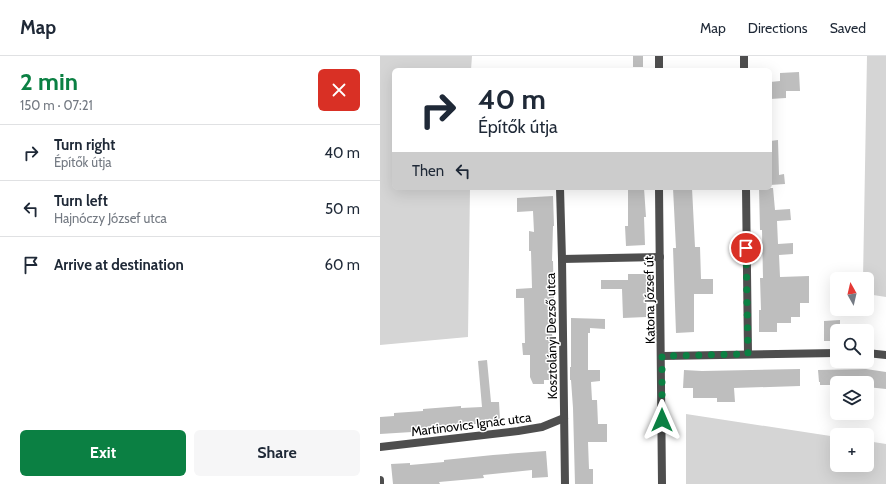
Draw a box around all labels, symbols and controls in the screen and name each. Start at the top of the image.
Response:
text: Map [20,16,56,39]
text: Map [700,19,726,37]
text: Directions [748,19,808,37]
text: Saved [830,19,866,37]
text: 2 min [20,67,78,96]
button: close [318,69,360,111]
text: 40 m [478,82,546,116]
icon: right [412,84,464,136]
text: 150 m · 07:21 [20,97,93,113]
text: Építők útja [478,116,558,138]
text: Turn right [54,136,115,154]
icon: right [20,142,42,164]
text: 40 m [324,144,360,162]
text: Építők útja [54,154,112,170]
icon: left [452,160,474,182]
text: Then [412,162,444,180]
text: Turn left [54,192,108,210]
icon: left [20,198,42,220]
text: 50 m [325,200,360,218]
text: Hajnóczy József utca [54,210,167,226]
pin [729,231,763,265]
icon: arrive [735,237,757,259]
icon: arrive [20,254,42,276]
street label: Katona József út [640,255,658,344]
text: Arrive at destination [54,256,184,274]
text: 60 m [324,256,360,274]
street label: Kosztolányi Dezső utca [542,272,560,399]
north arrow [830,272,874,316]
map controls [830,272,874,472]
button: search [830,324,874,368]
button: layers [830,376,874,420]
position arrow [641,399,683,441]
street label: Martinovics Ignác utca [410,409,533,439]
button: + [830,428,874,472]
button: Exit [20,430,186,476]
button: Share [194,430,360,476]

